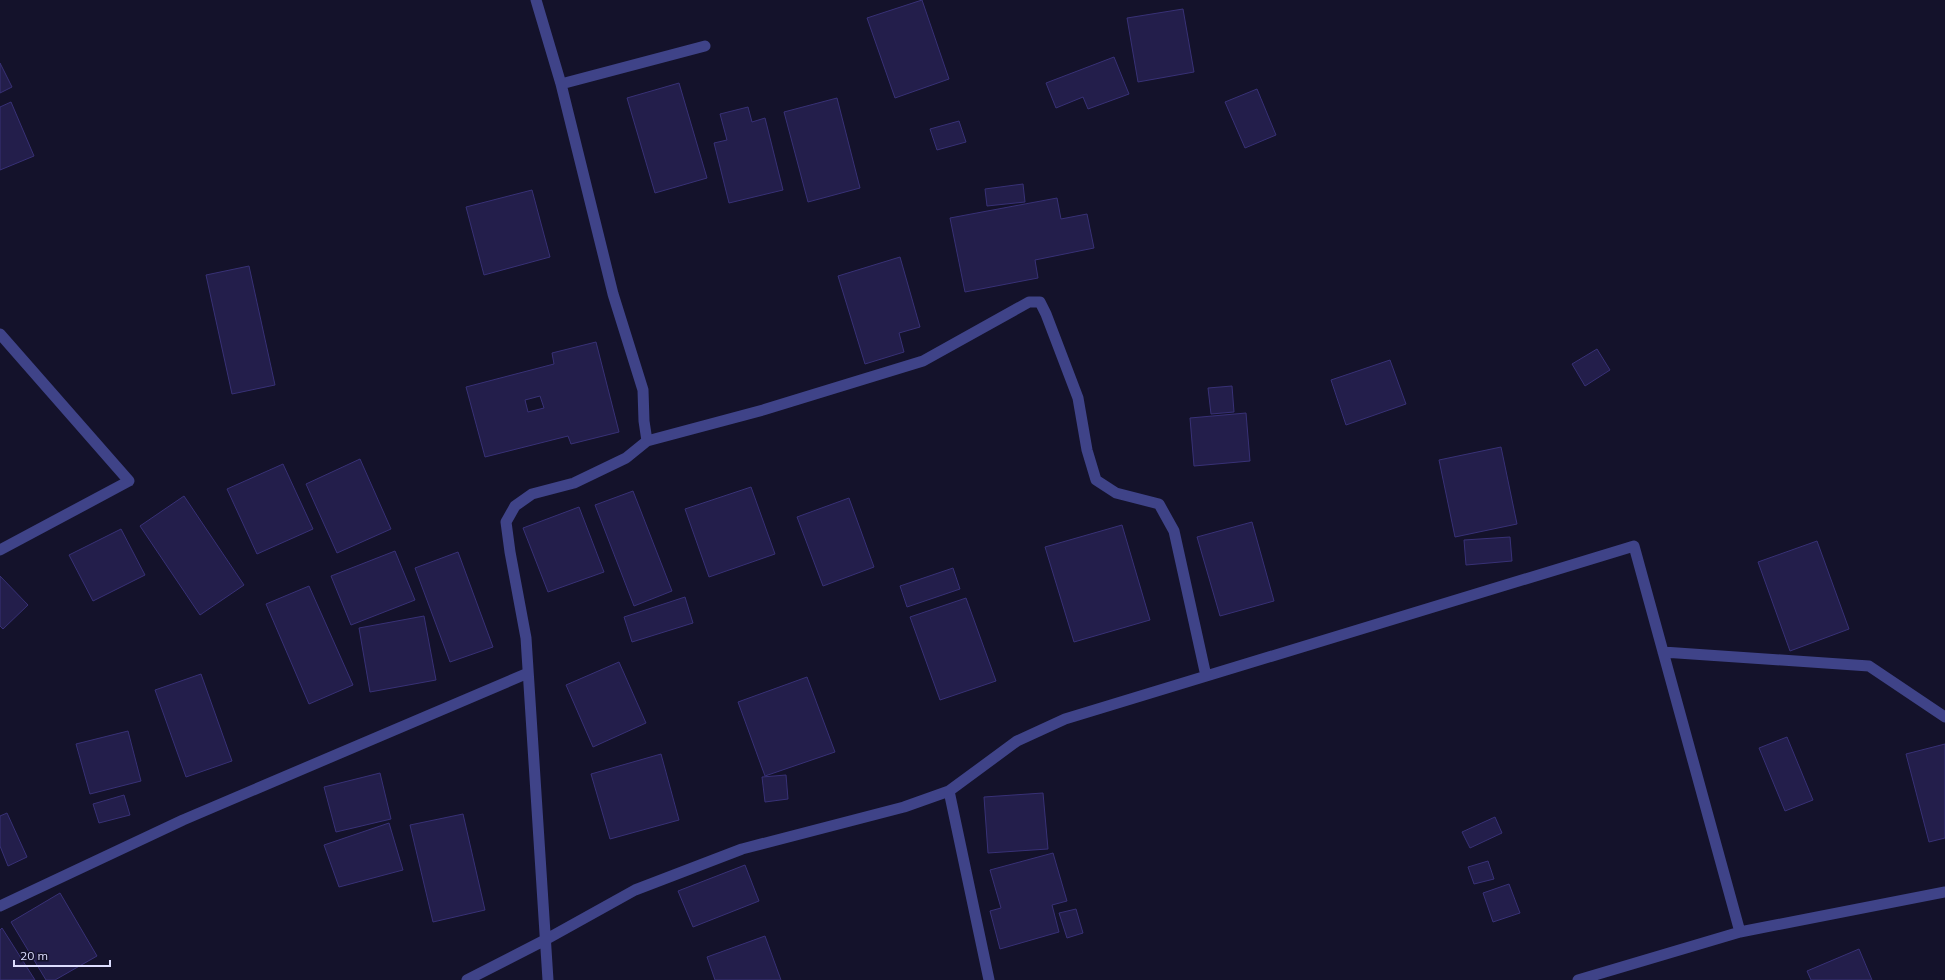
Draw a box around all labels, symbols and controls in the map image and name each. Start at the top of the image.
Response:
scale bar [14,942,110,968]
text: 20 m [20,948,48,963]

